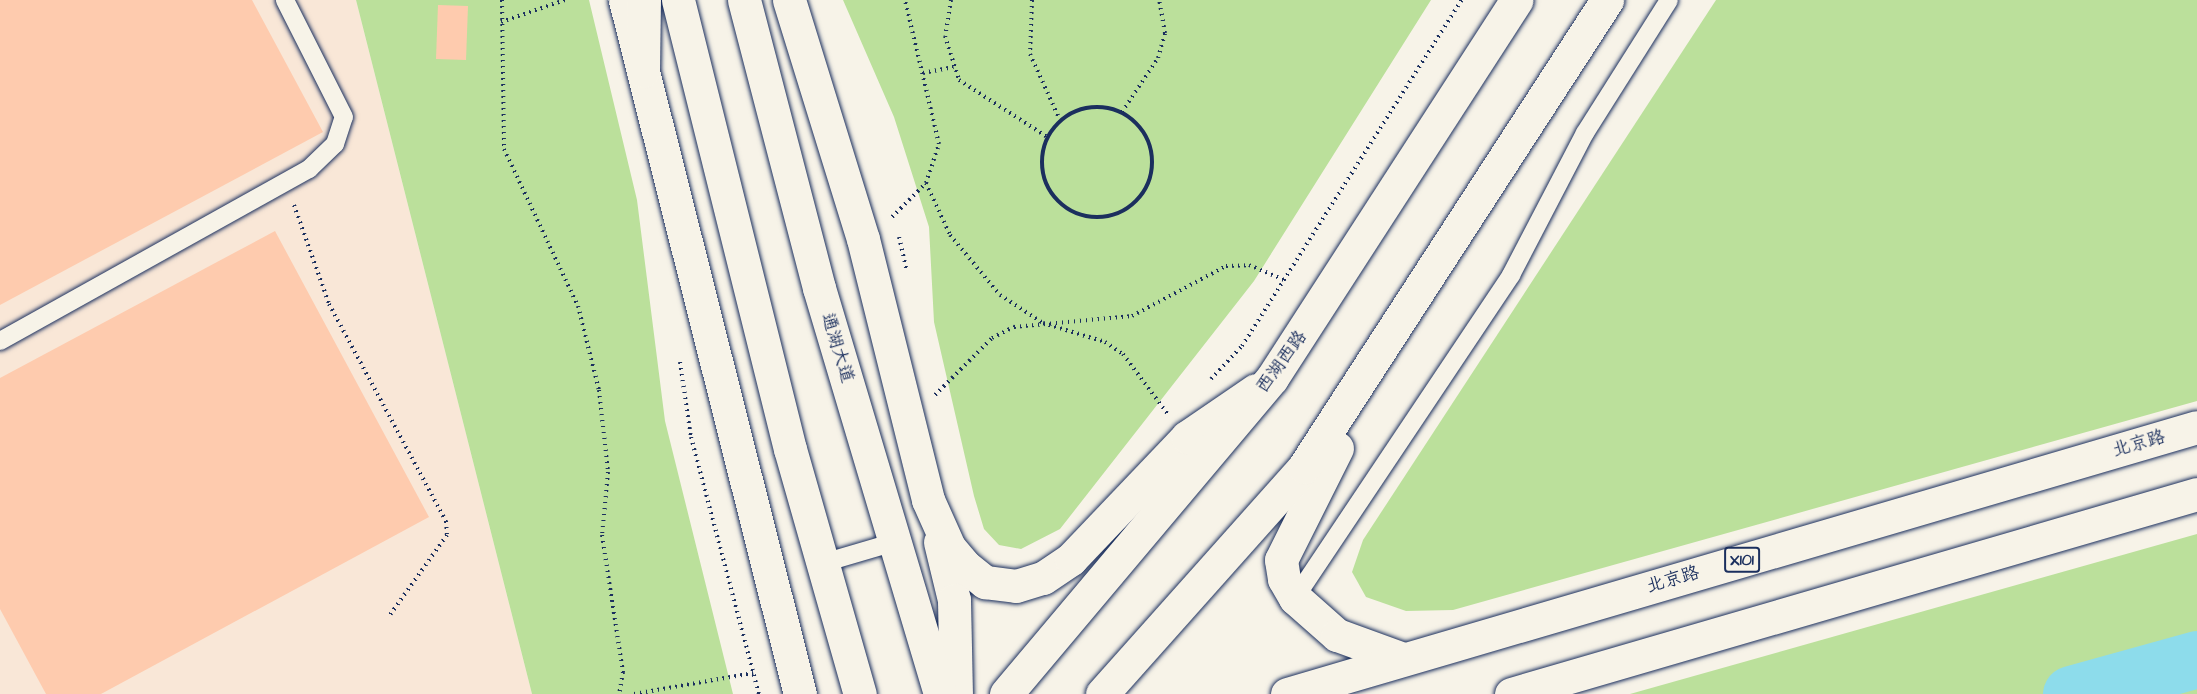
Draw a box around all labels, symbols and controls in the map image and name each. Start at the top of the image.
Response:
street label: 通湖大道 [816,310,858,386]
street label: 西湖西路 [1252,327,1312,397]
street label: 北京路 [2110,426,2168,462]
road number: X101 [1724,547,1760,573]
street label: 北京路 [1644,562,1702,598]

